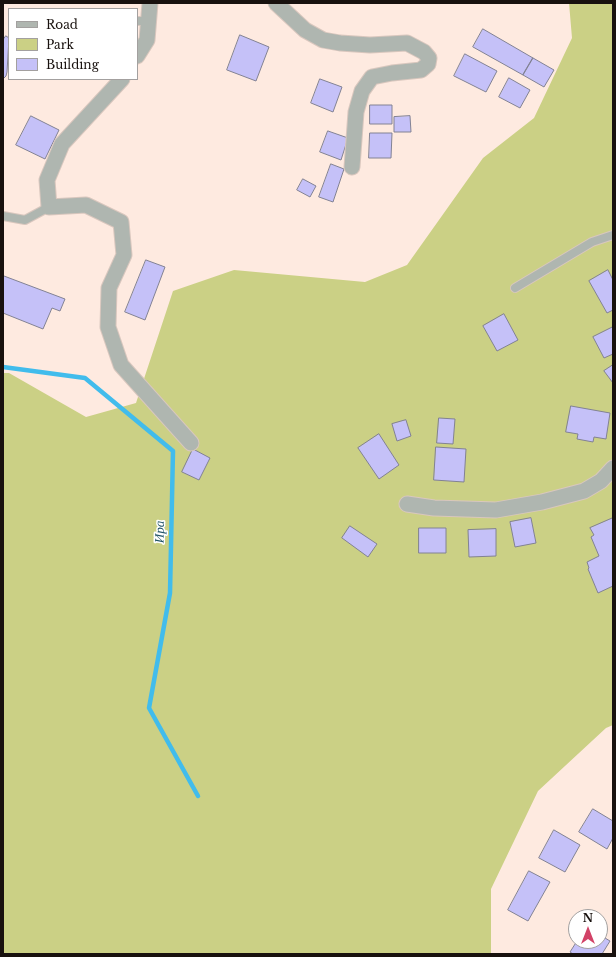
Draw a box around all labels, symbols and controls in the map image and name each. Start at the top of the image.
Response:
legend [8,8,138,80]
text: Road [46,17,78,32]
text: Park [46,37,74,52]
text: Building [46,57,99,72]
water label: Ира [152,521,168,543]
north arrow [568,909,608,949]
text: N [583,911,593,925]

